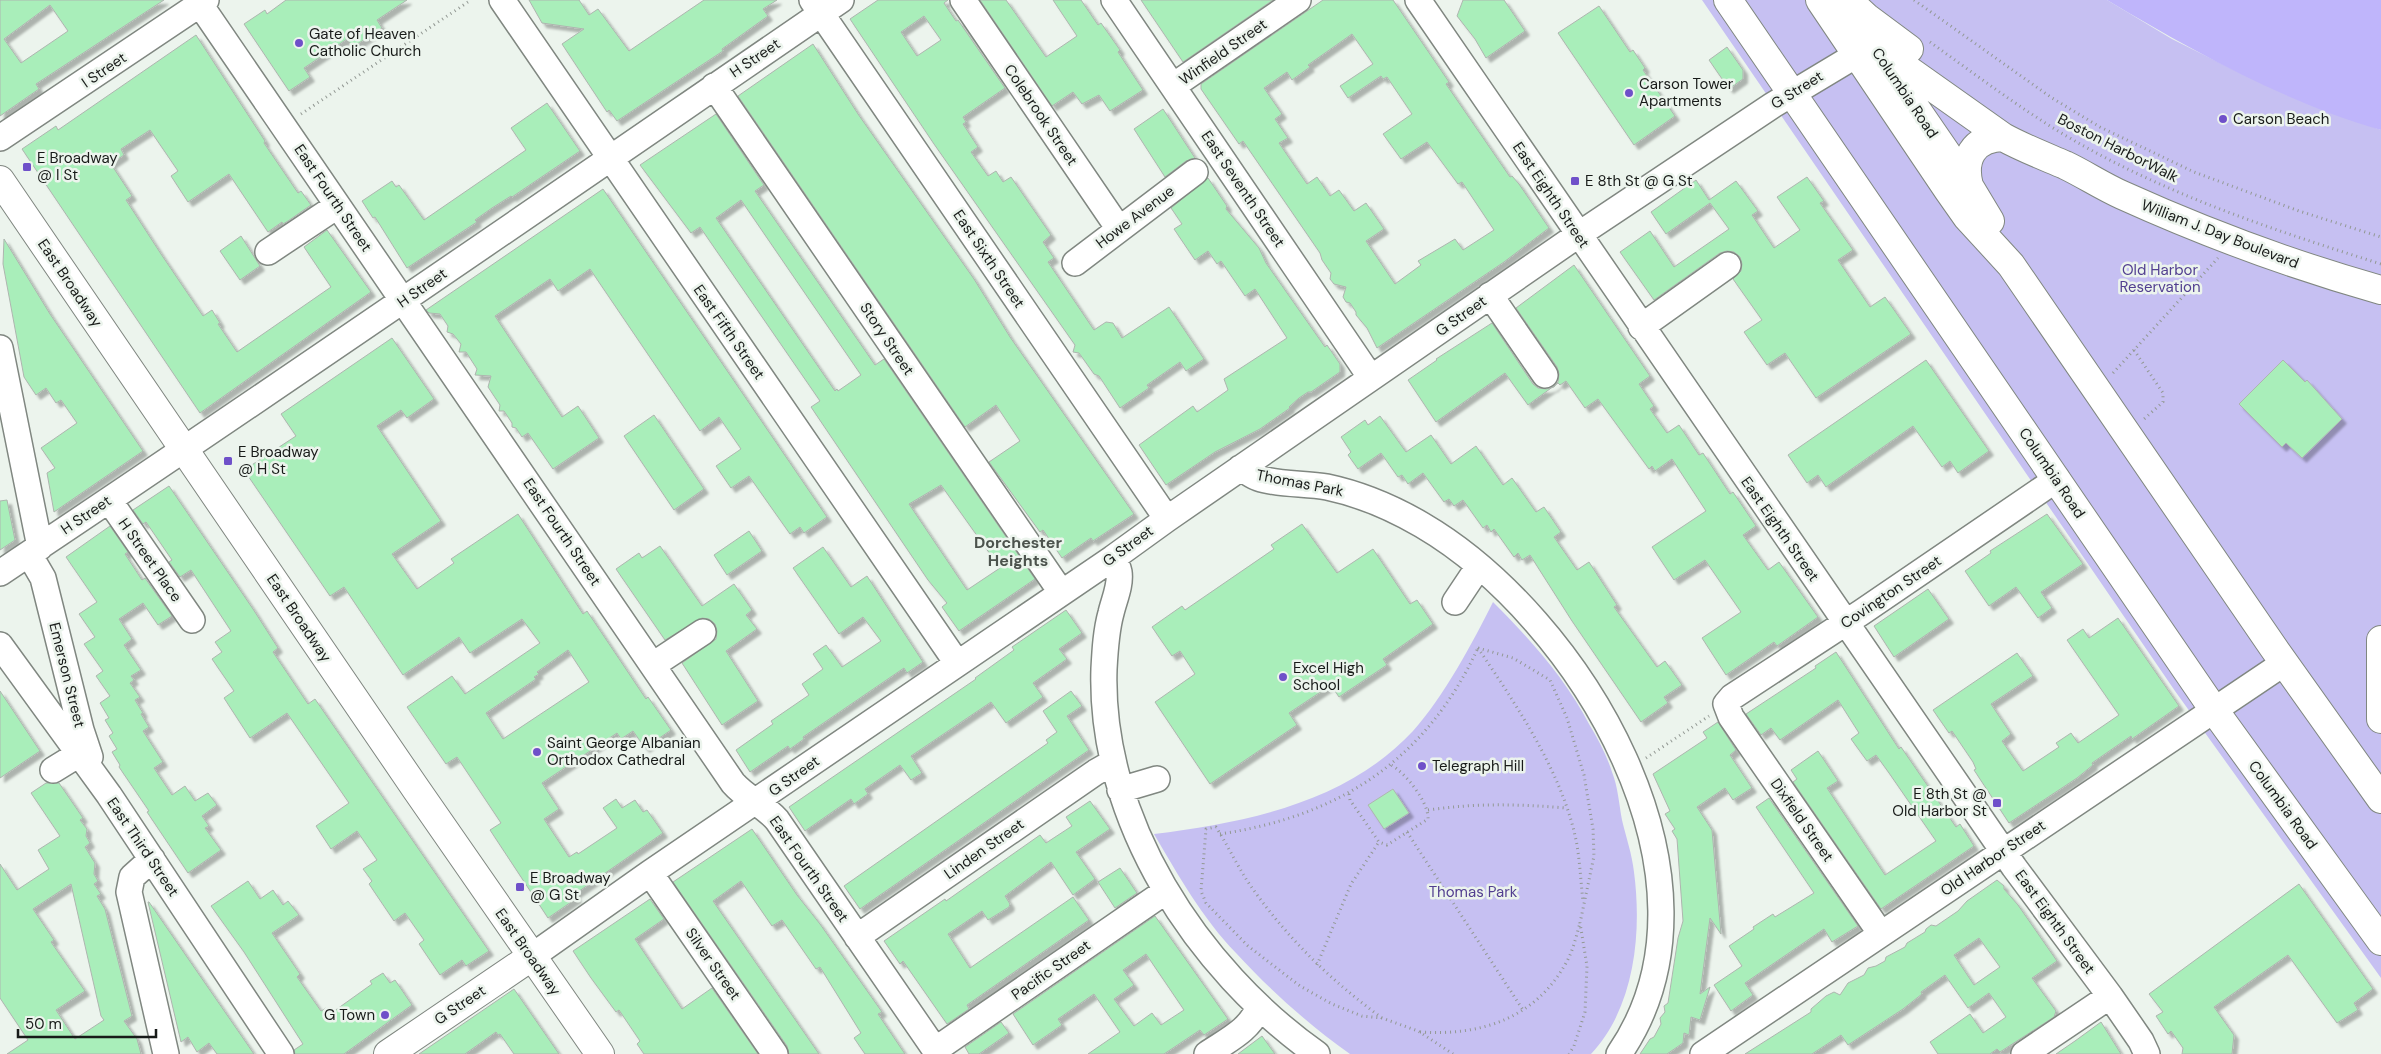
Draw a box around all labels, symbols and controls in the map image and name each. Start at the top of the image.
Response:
street label: Winfield Street [1175,14,1271,90]
place label: Gate of Heaven Catholic Church [309,24,421,61]
street label: H Street [726,34,784,82]
marker: Gate of Heaven Catholic Church [293,37,305,49]
street label: Columbia Road [1867,44,1943,142]
street label: I Street [78,48,130,92]
street label: Colebrook Street [1000,60,1082,170]
street label: G Street [1767,66,1827,114]
place label: Carson Tower Apartments [1639,74,1734,111]
marker: Carson Tower Apartments [1623,87,1635,99]
street label: Boston HarborWalk [2054,109,2182,187]
place label: Carson Beach [2233,109,2329,129]
marker: Carson Beach [2217,113,2229,125]
street label: East Seventh Street [1197,127,1289,251]
street label: East Eighth Street [1508,138,1594,252]
street label: East Fourth Street [290,140,376,256]
place label: E Broadway @ I St [37,148,118,185]
marker: E Broadway @ I St [21,161,33,173]
place label: E 8th St @ G St [1585,171,1693,191]
marker: E 8th St @ G St [1569,175,1581,187]
street label: Howe Avenue [1092,181,1178,253]
street label: William J. Day Boulevard [2138,195,2302,273]
street label: East Sixth Street [949,206,1029,312]
street label: East Broadway [33,235,107,331]
park label: Old Harbor Reservation [2119,260,2201,297]
street label: H Street [393,263,451,312]
street label: East Fifth Street [689,281,769,383]
street label: G Street [1432,291,1491,341]
street label: Story Street [855,299,919,379]
street label: Columbia Road [2014,424,2090,522]
place label: E Broadway @ H St [238,442,319,479]
marker: E Broadway @ H St [222,455,234,467]
street label: Thomas Park [1255,465,1346,501]
street label: East Eighth Street [1736,473,1824,586]
street label: East Fourth Street [519,474,605,590]
street label: H Street [57,491,115,539]
street label: H Street Place [114,514,186,606]
street label: G Street [1099,521,1157,571]
district label: Dorchester Heights [974,532,1062,571]
street label: Covington Street [1837,551,1945,633]
street label: East Broadway [262,570,336,666]
street label: Emerson Street [44,620,90,730]
place label: Excel High School [1293,658,1364,695]
marker: Excel High School [1277,671,1289,683]
place label: Saint George Albanian Orthodox Cathedral [547,733,701,770]
marker: Saint George Albanian Orthodox Cathedral [531,746,543,758]
street label: G Street [765,751,824,801]
place label: Telegraph Hill [1432,756,1524,776]
street label: Columbia Road [2244,757,2322,853]
marker: Telegraph Hill [1416,760,1428,772]
street label: Dixfield Street [1766,774,1838,866]
place label: E 8th St @ Old Harbor St [1892,784,1987,821]
street label: East Third Street [102,794,184,901]
marker: E 8th St @ Old Harbor St [1991,797,2003,809]
street label: East Fourth Street [765,812,853,926]
street label: Linden Street [940,814,1028,884]
street label: Old Harbor Street [1937,815,2050,901]
street label: East Eighth Street [2011,866,2100,978]
place label: E Broadway @ G St [530,868,611,905]
marker: E Broadway @ G St [514,881,526,893]
park label: Thomas Park [1429,882,1518,902]
street label: East Broadway [491,905,566,1000]
street label: Silver Street [681,924,745,1004]
street label: Pacific Street [1007,935,1095,1005]
street label: G Street [430,980,490,1029]
place label: G Town [324,1005,375,1025]
scale bar [18,1006,155,1038]
marker: G Town [379,1009,391,1021]
text: 50 m [25,1014,62,1034]

